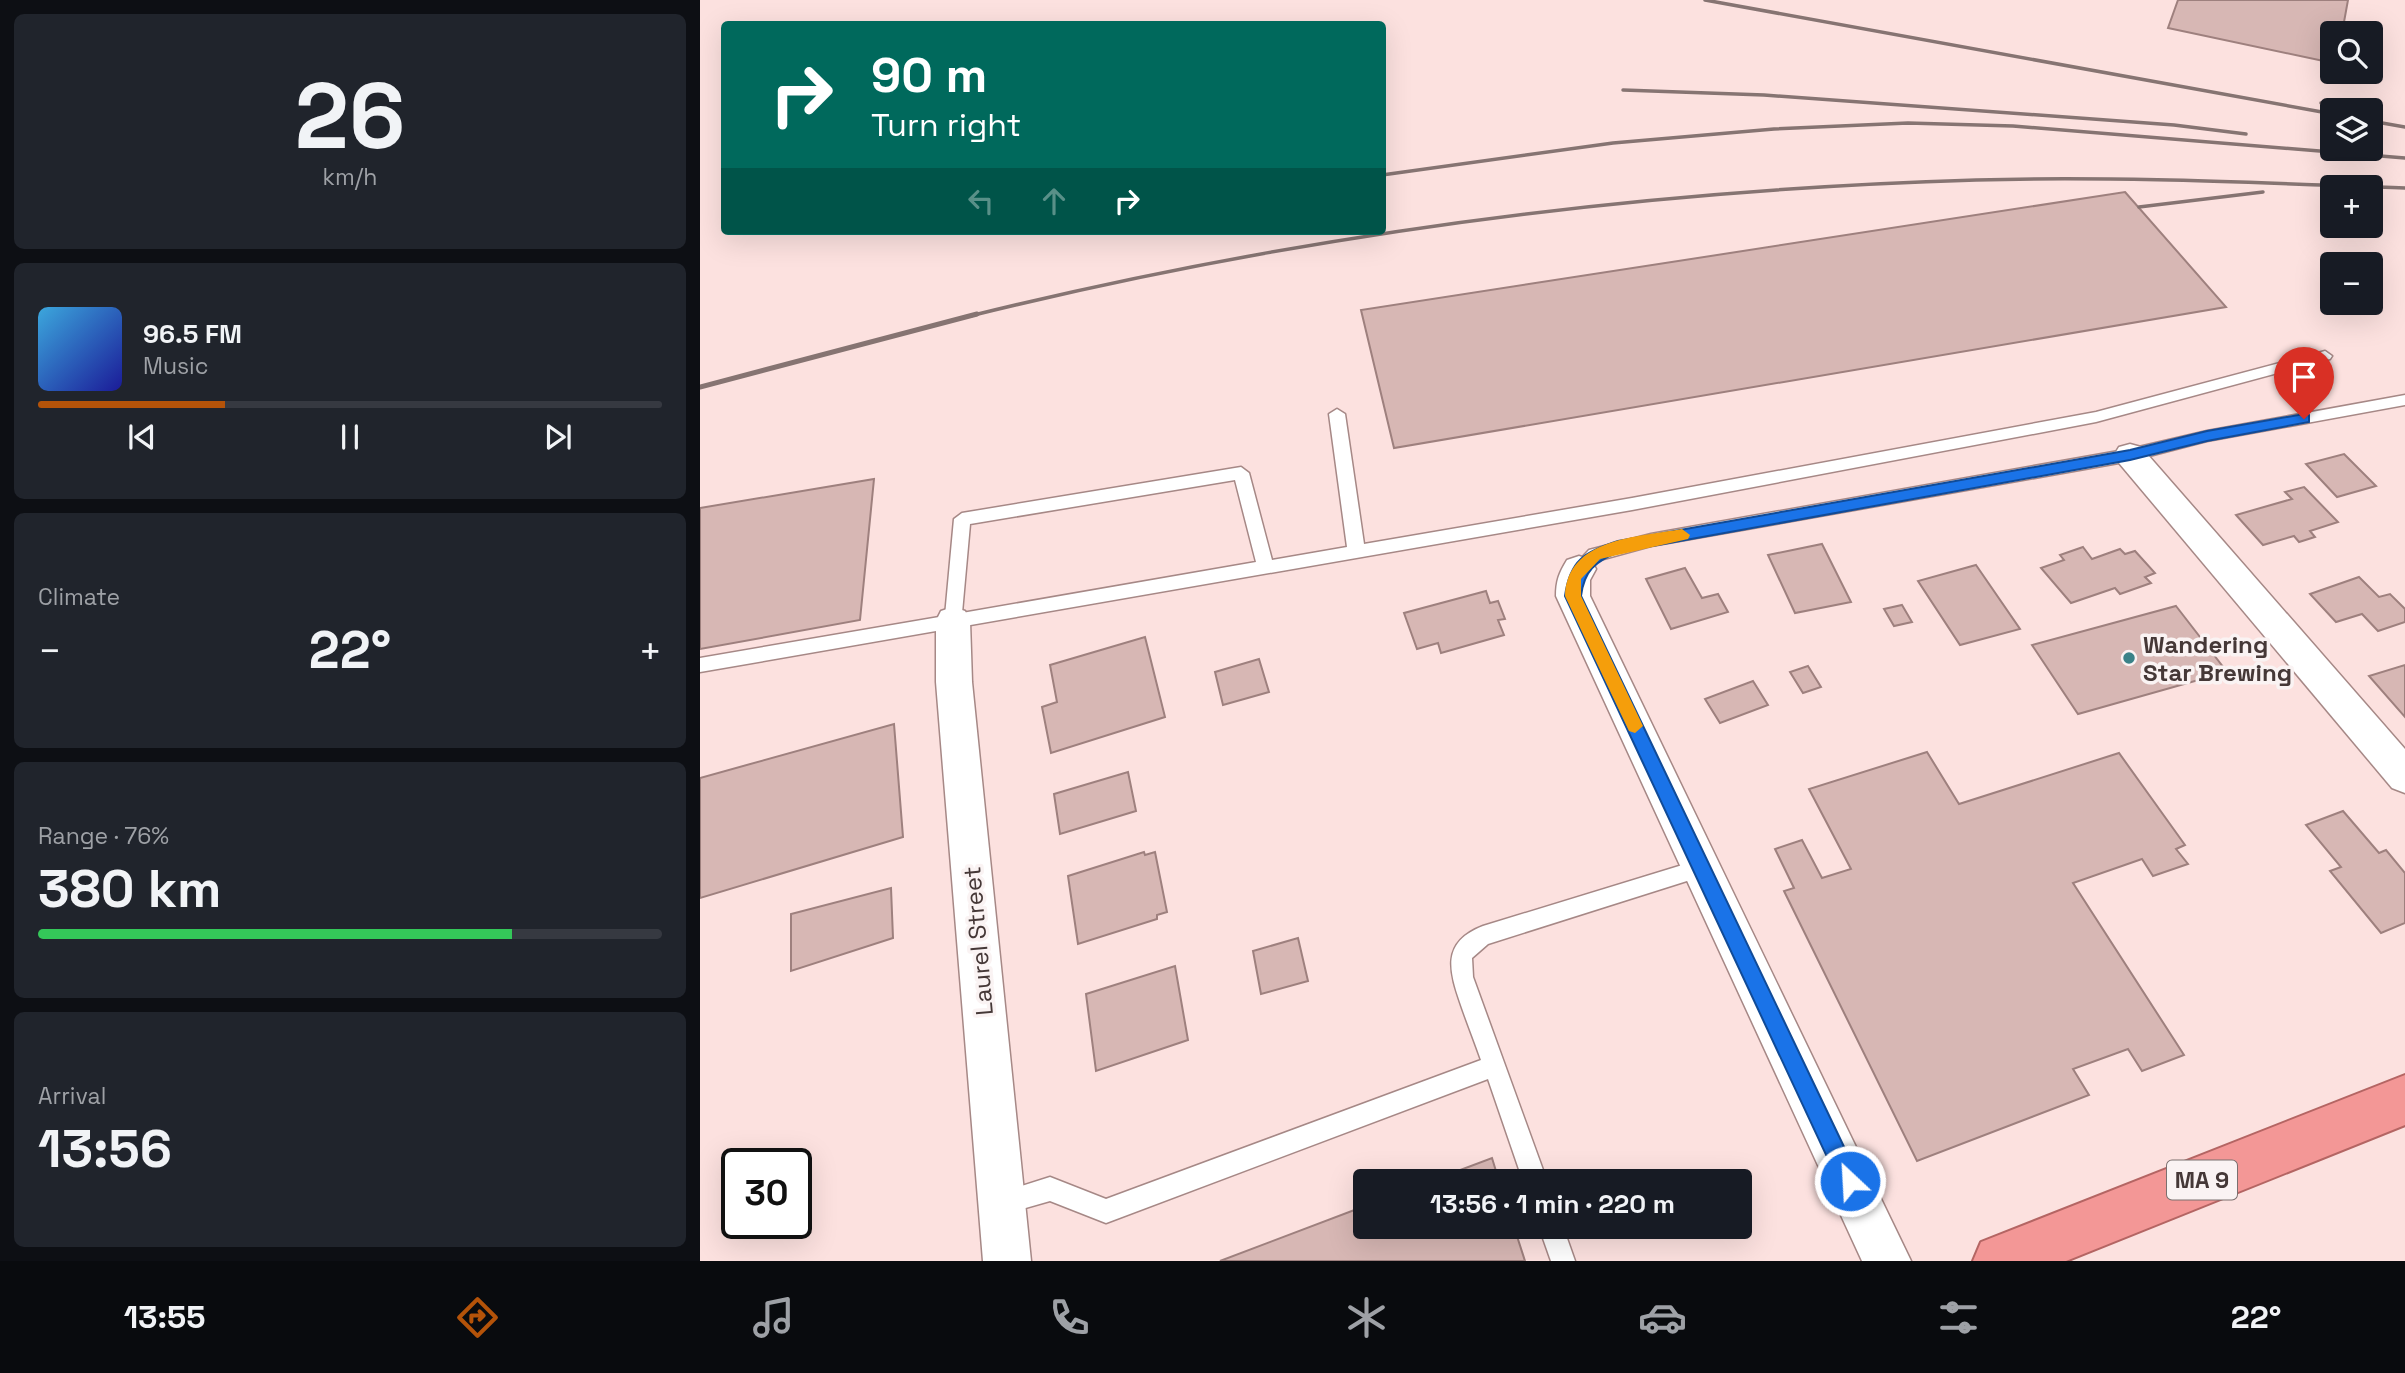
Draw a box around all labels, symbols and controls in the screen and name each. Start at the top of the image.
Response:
map controls [2320,21,2383,315]
button: search [2320,21,2383,84]
text: 90 m [871,44,987,106]
icon: right [756,49,847,140]
text: 26 [295,58,405,175]
button: layers [2320,98,2383,161]
text: Turn right [871,105,1021,145]
text: km/h [323,162,377,192]
button: + [2320,175,2383,238]
icon: left [962,182,1000,220]
icon: ahead [1035,182,1073,220]
icon: right [1108,182,1146,220]
button: − [2320,252,2383,315]
text: 96.5 FM [143,317,242,351]
pin [2274,347,2334,419]
text: Music [143,351,208,381]
icon: arrive [2285,358,2323,396]
icon: previous [123,418,161,456]
icon: pause [331,418,369,456]
icon: next [539,418,577,456]
text: Climate [38,582,120,612]
text: 22° [309,617,391,683]
text: − [38,627,62,675]
text: + [638,627,662,675]
place label: Wandering Star Brewing [2143,629,2292,688]
marker: Wandering Star Brewing [2121,650,2137,666]
text: Range · 76% [38,821,169,851]
text: 380 km [38,856,221,922]
street label: Laurel Street [956,865,1000,1017]
text: Arrival [38,1081,106,1111]
text: 13:56 [38,1116,172,1182]
position arrow [1813,1144,1887,1218]
speed limit sign: 30 [721,1148,812,1239]
road number: MA 9 [2167,1161,2237,1200]
text: 13:56 · 1 min · 220 m [1430,1187,1675,1221]
icon: directions [453,1293,502,1342]
icon: music [749,1293,798,1342]
icon: phone [1045,1293,1094,1342]
icon: climate [1342,1293,1391,1342]
icon: car [1638,1293,1687,1342]
icon: filters [1934,1293,1983,1342]
text: 13:55 [124,1297,206,1337]
text: 22° [2231,1297,2281,1337]

